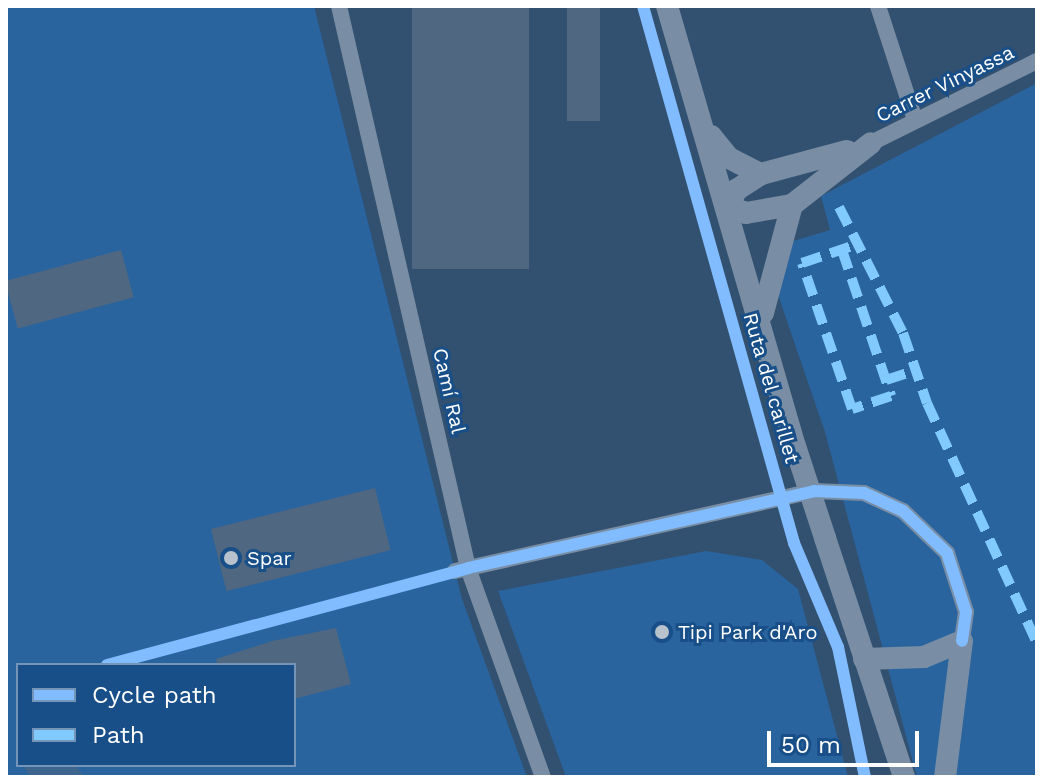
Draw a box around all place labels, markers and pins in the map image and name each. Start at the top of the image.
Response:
place label: Spar [247,546,292,570]
marker: Spar [222,549,240,567]
place label: Tipi Park d'Aro [678,620,818,644]
marker: Tipi Park d'Aro [653,623,671,641]

